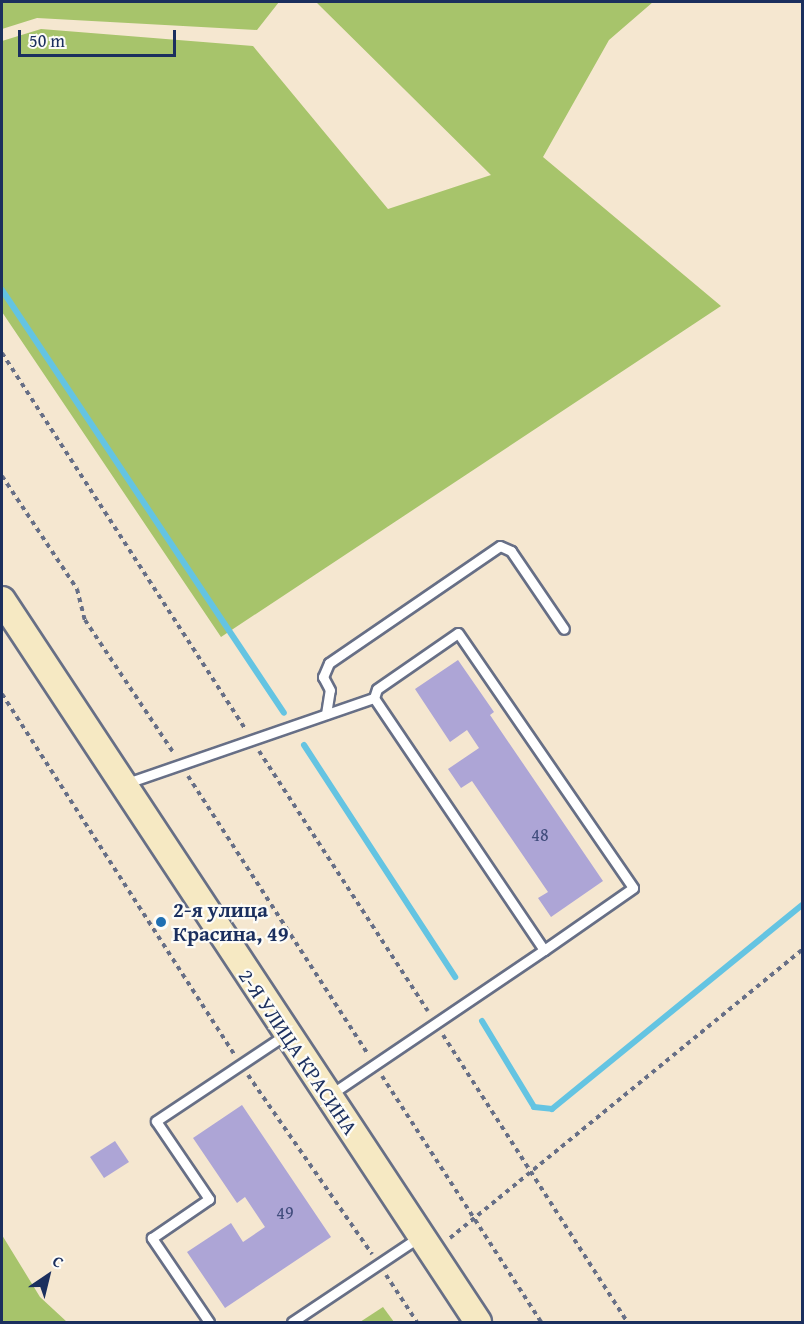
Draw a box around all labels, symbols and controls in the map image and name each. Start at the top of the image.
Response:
scale bar [21,18,178,56]
text: 50 m [29,27,65,54]
house number: 48 [531,824,549,846]
place label: 2-я улица Красина, 49 [173,897,289,947]
marker: 2-я улица Красина, 49 [154,915,168,929]
street label: 2-Я УЛИЦА КРАСИНА [233,964,363,1140]
house number: 49 [276,1202,294,1224]
north arrow [18,1246,78,1306]
text: С [48,1249,69,1274]

